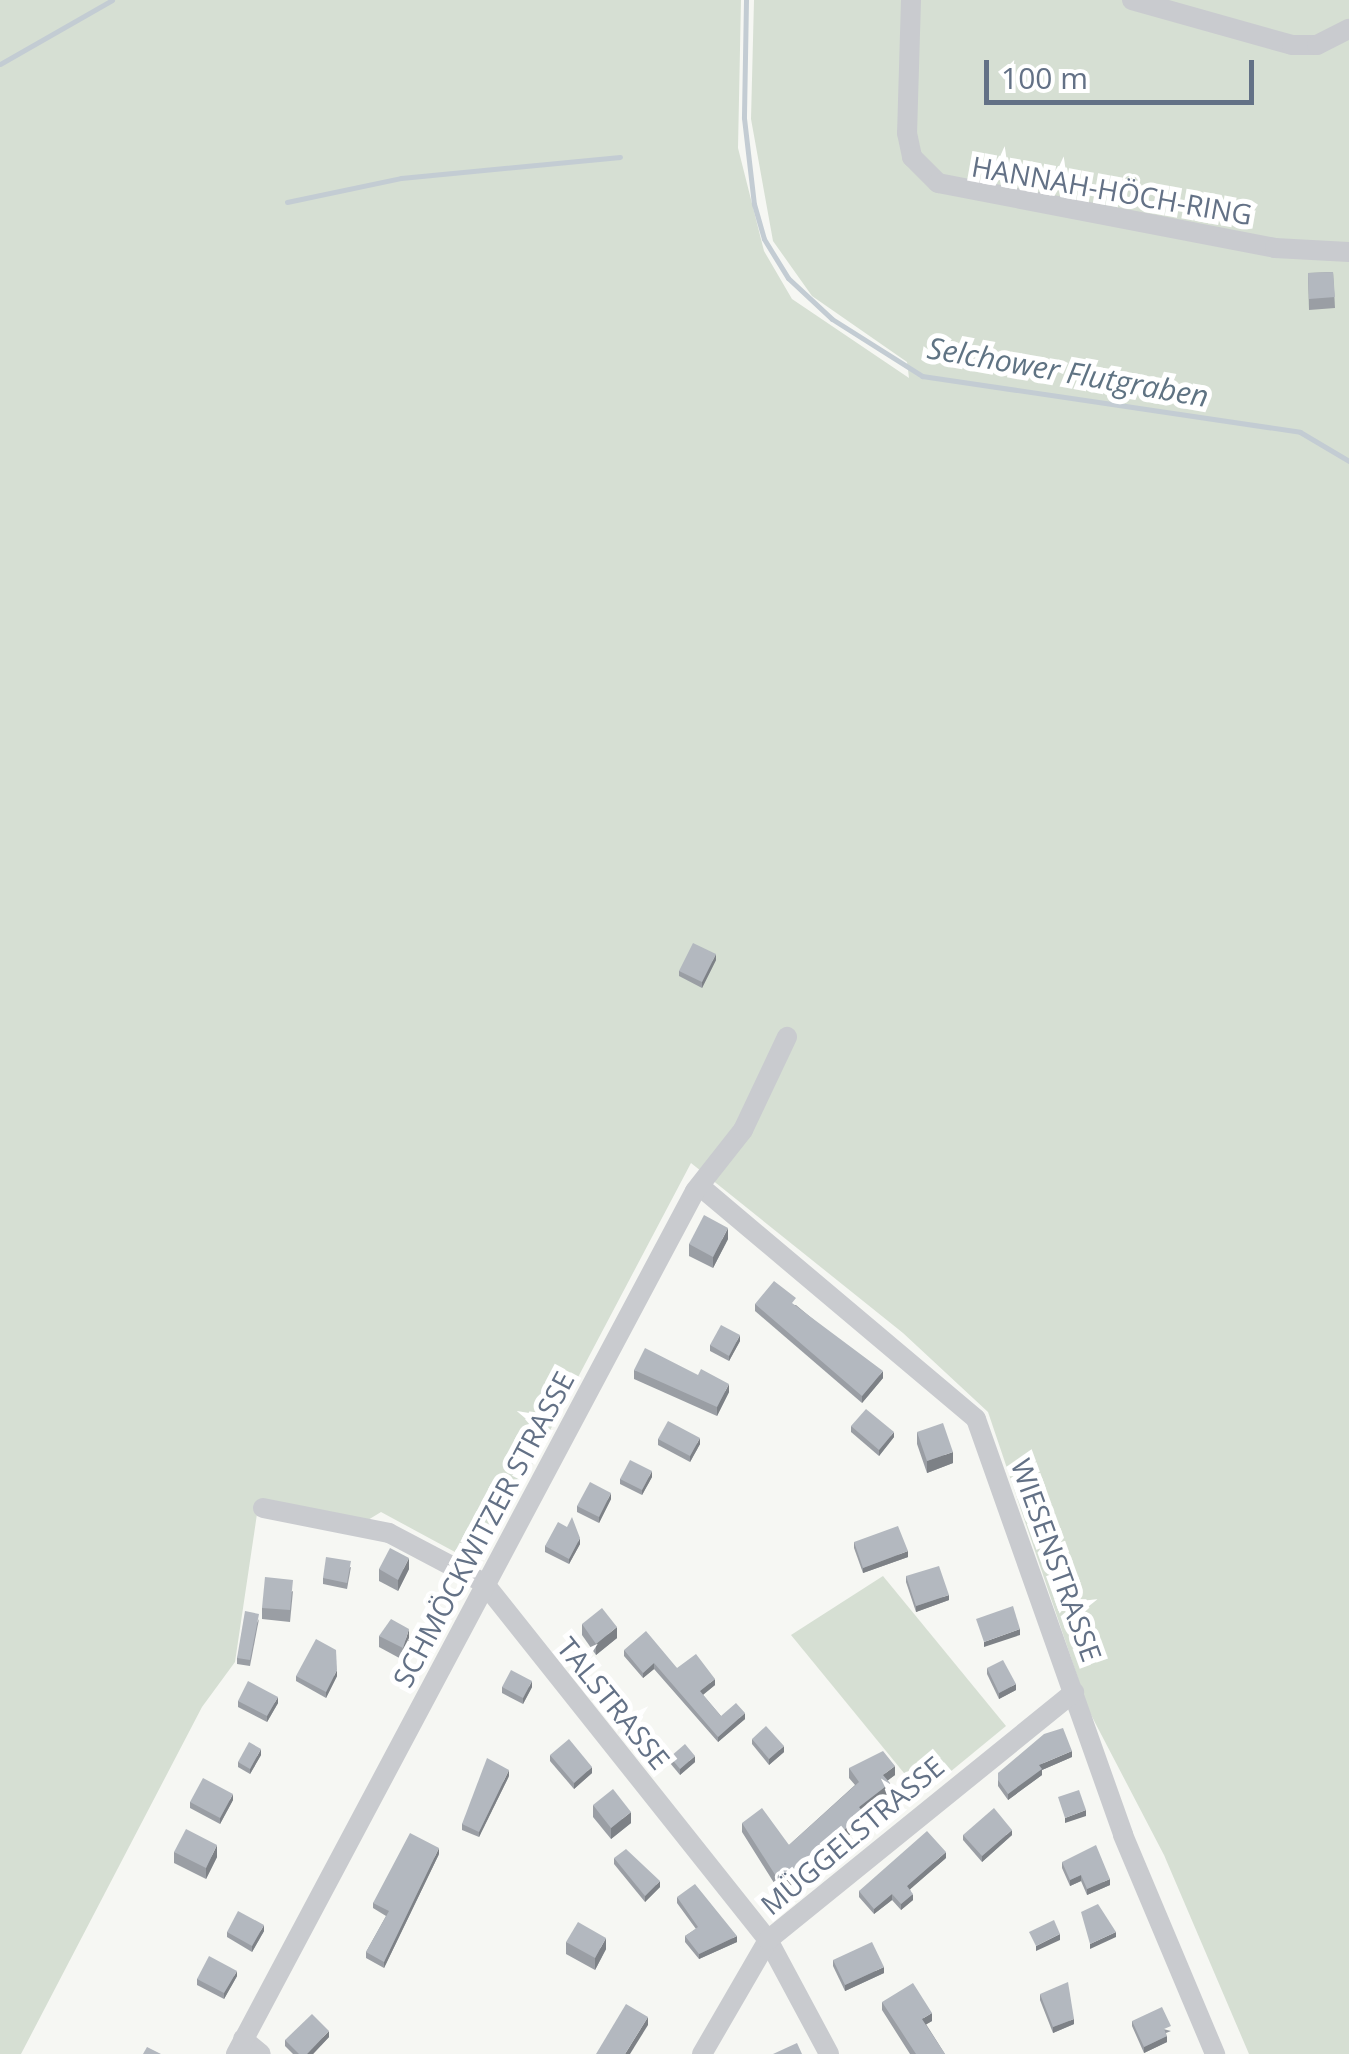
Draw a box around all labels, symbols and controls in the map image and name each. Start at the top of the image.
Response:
scale bar [989,40,1259,102]
text: 100 m [1001,57,1088,98]
street label: HANNAH-HÖCH-RING [969,149,1255,231]
water label: Selchower Flutgraben [925,330,1211,414]
street label: SCHMÖCKWITZER STRASSE [385,1365,581,1693]
street label: WIESENSTRASSE [1005,1454,1109,1666]
street label: TALSTRASSE [551,1630,677,1776]
street label: MÜGGELSTRASSE [754,1749,950,1921]

